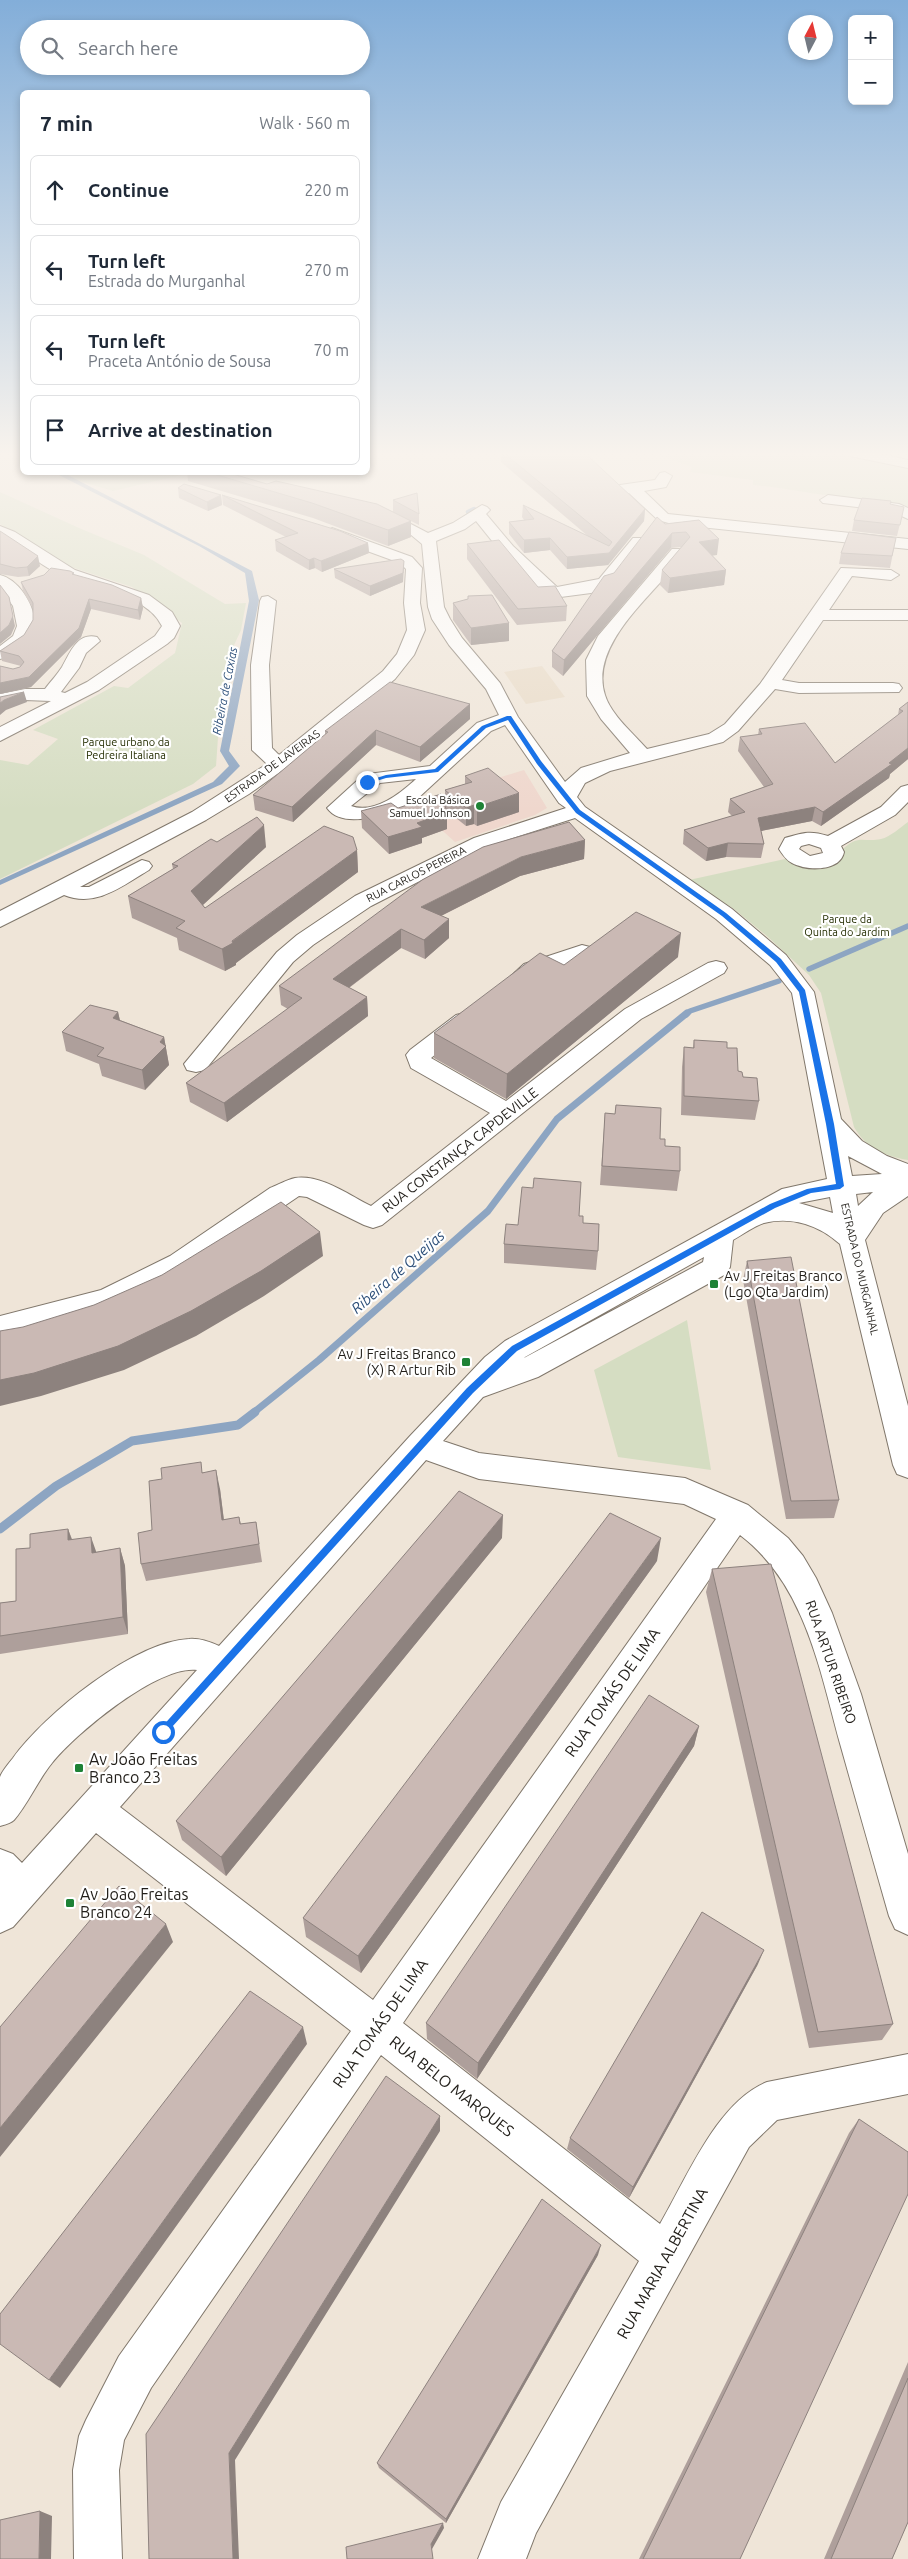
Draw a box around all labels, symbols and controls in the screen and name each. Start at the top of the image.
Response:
north arrow [788,15,833,60]
map controls [848,15,893,105]
button: + [848,15,893,60]
search box [20,20,370,75]
icon: search [38,34,66,62]
text: Search here [78,37,178,59]
button: − [848,60,893,105]
text: 7 min [40,111,93,135]
text: Walk · 560 m [259,114,350,132]
icon: ahead [41,176,69,204]
text: Continue [88,179,169,201]
text: 220 m [304,181,349,199]
text: Turn left [88,250,166,272]
icon: left [41,256,69,284]
text: 270 m [304,261,349,279]
text: Estrada do Murganhal [88,272,245,290]
text: Turn left [88,330,166,352]
icon: left [41,336,69,364]
text: 70 m [313,341,349,359]
text: Praceta António de Sousa [88,352,271,370]
icon: arrive [41,416,69,444]
text: Arrive at destination [88,419,273,441]
water label: Ribeira de Caxias [210,646,239,736]
street label: ESTRADA DE LAVEIRAS [222,727,322,805]
park label: Parque urbano da Pedreira Italiana [82,736,170,761]
route end [356,771,379,794]
place label: Escola Básica Samuel Johnson [389,794,470,819]
marker: Escola Básica Samuel Johnson [474,800,486,812]
street label: RUA CARLOS PEREIRA [364,843,468,904]
park label: Parque da Quinta do Jardim [804,913,890,938]
street label: RUA CONSTANÇA CAPDEVILLE [379,1084,541,1216]
street label: ESTRADA DO MURGANHAL [839,1202,881,1337]
water label: Ribeira de Queijas [348,1226,449,1317]
place label: Av J Freitas Branco (Lgo Qta Jardim) [724,1268,843,1300]
marker: Av J Freitas Branco (Lgo Qta Jardim) [708,1278,720,1290]
place label: Av J Freitas Branco (X) R Artur Rib [337,1346,456,1378]
marker: Av J Freitas Branco (X) R Artur Rib [460,1356,472,1368]
street label: RUA ARTUR RIBEIRO [802,1598,860,1726]
street label: RUA TOMÁS DE LIMA [559,1623,664,1760]
route start [152,1721,175,1744]
place label: Av João Freitas Branco 23 [89,1750,198,1786]
marker: Av João Freitas Branco 23 [73,1762,85,1774]
place label: Av João Freitas Branco 24 [80,1885,189,1921]
marker: Av João Freitas Branco 24 [64,1897,76,1909]
street label: RUA TOMÁS DE LIMA [327,1954,432,2091]
street label: RUA BELO MARQUES [386,2032,518,2140]
street label: RUA MARIA ALBERTINA [613,2184,711,2342]

